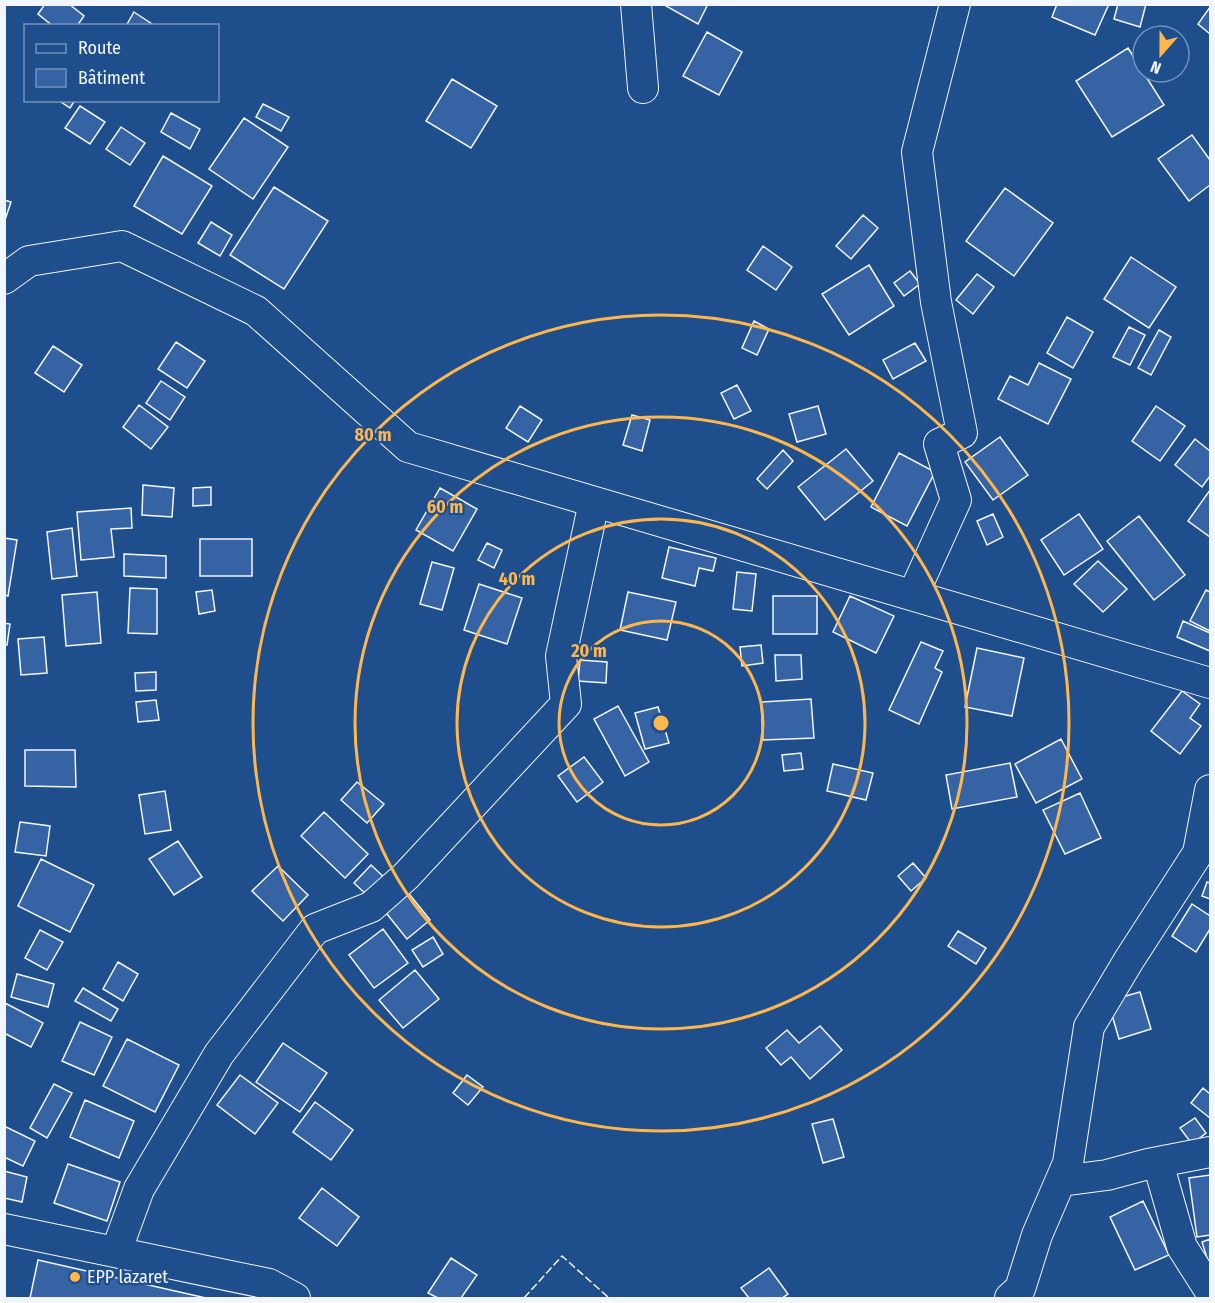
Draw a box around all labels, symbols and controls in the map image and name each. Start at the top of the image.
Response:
legend [24,24,219,102]
north arrow [1131,24,1191,84]
text: Route [78,37,121,59]
text: N [1148,57,1164,78]
text: Bâtiment [78,67,145,89]
text: 80 m [355,424,391,446]
text: 60 m [427,496,463,518]
text: 40 m [499,568,535,590]
text: 20 m [570,640,607,662]
centre of rings [651,713,671,733]
place label: EPP lazaret [87,1266,168,1288]
marker: EPP lazaret [68,1270,82,1284]

